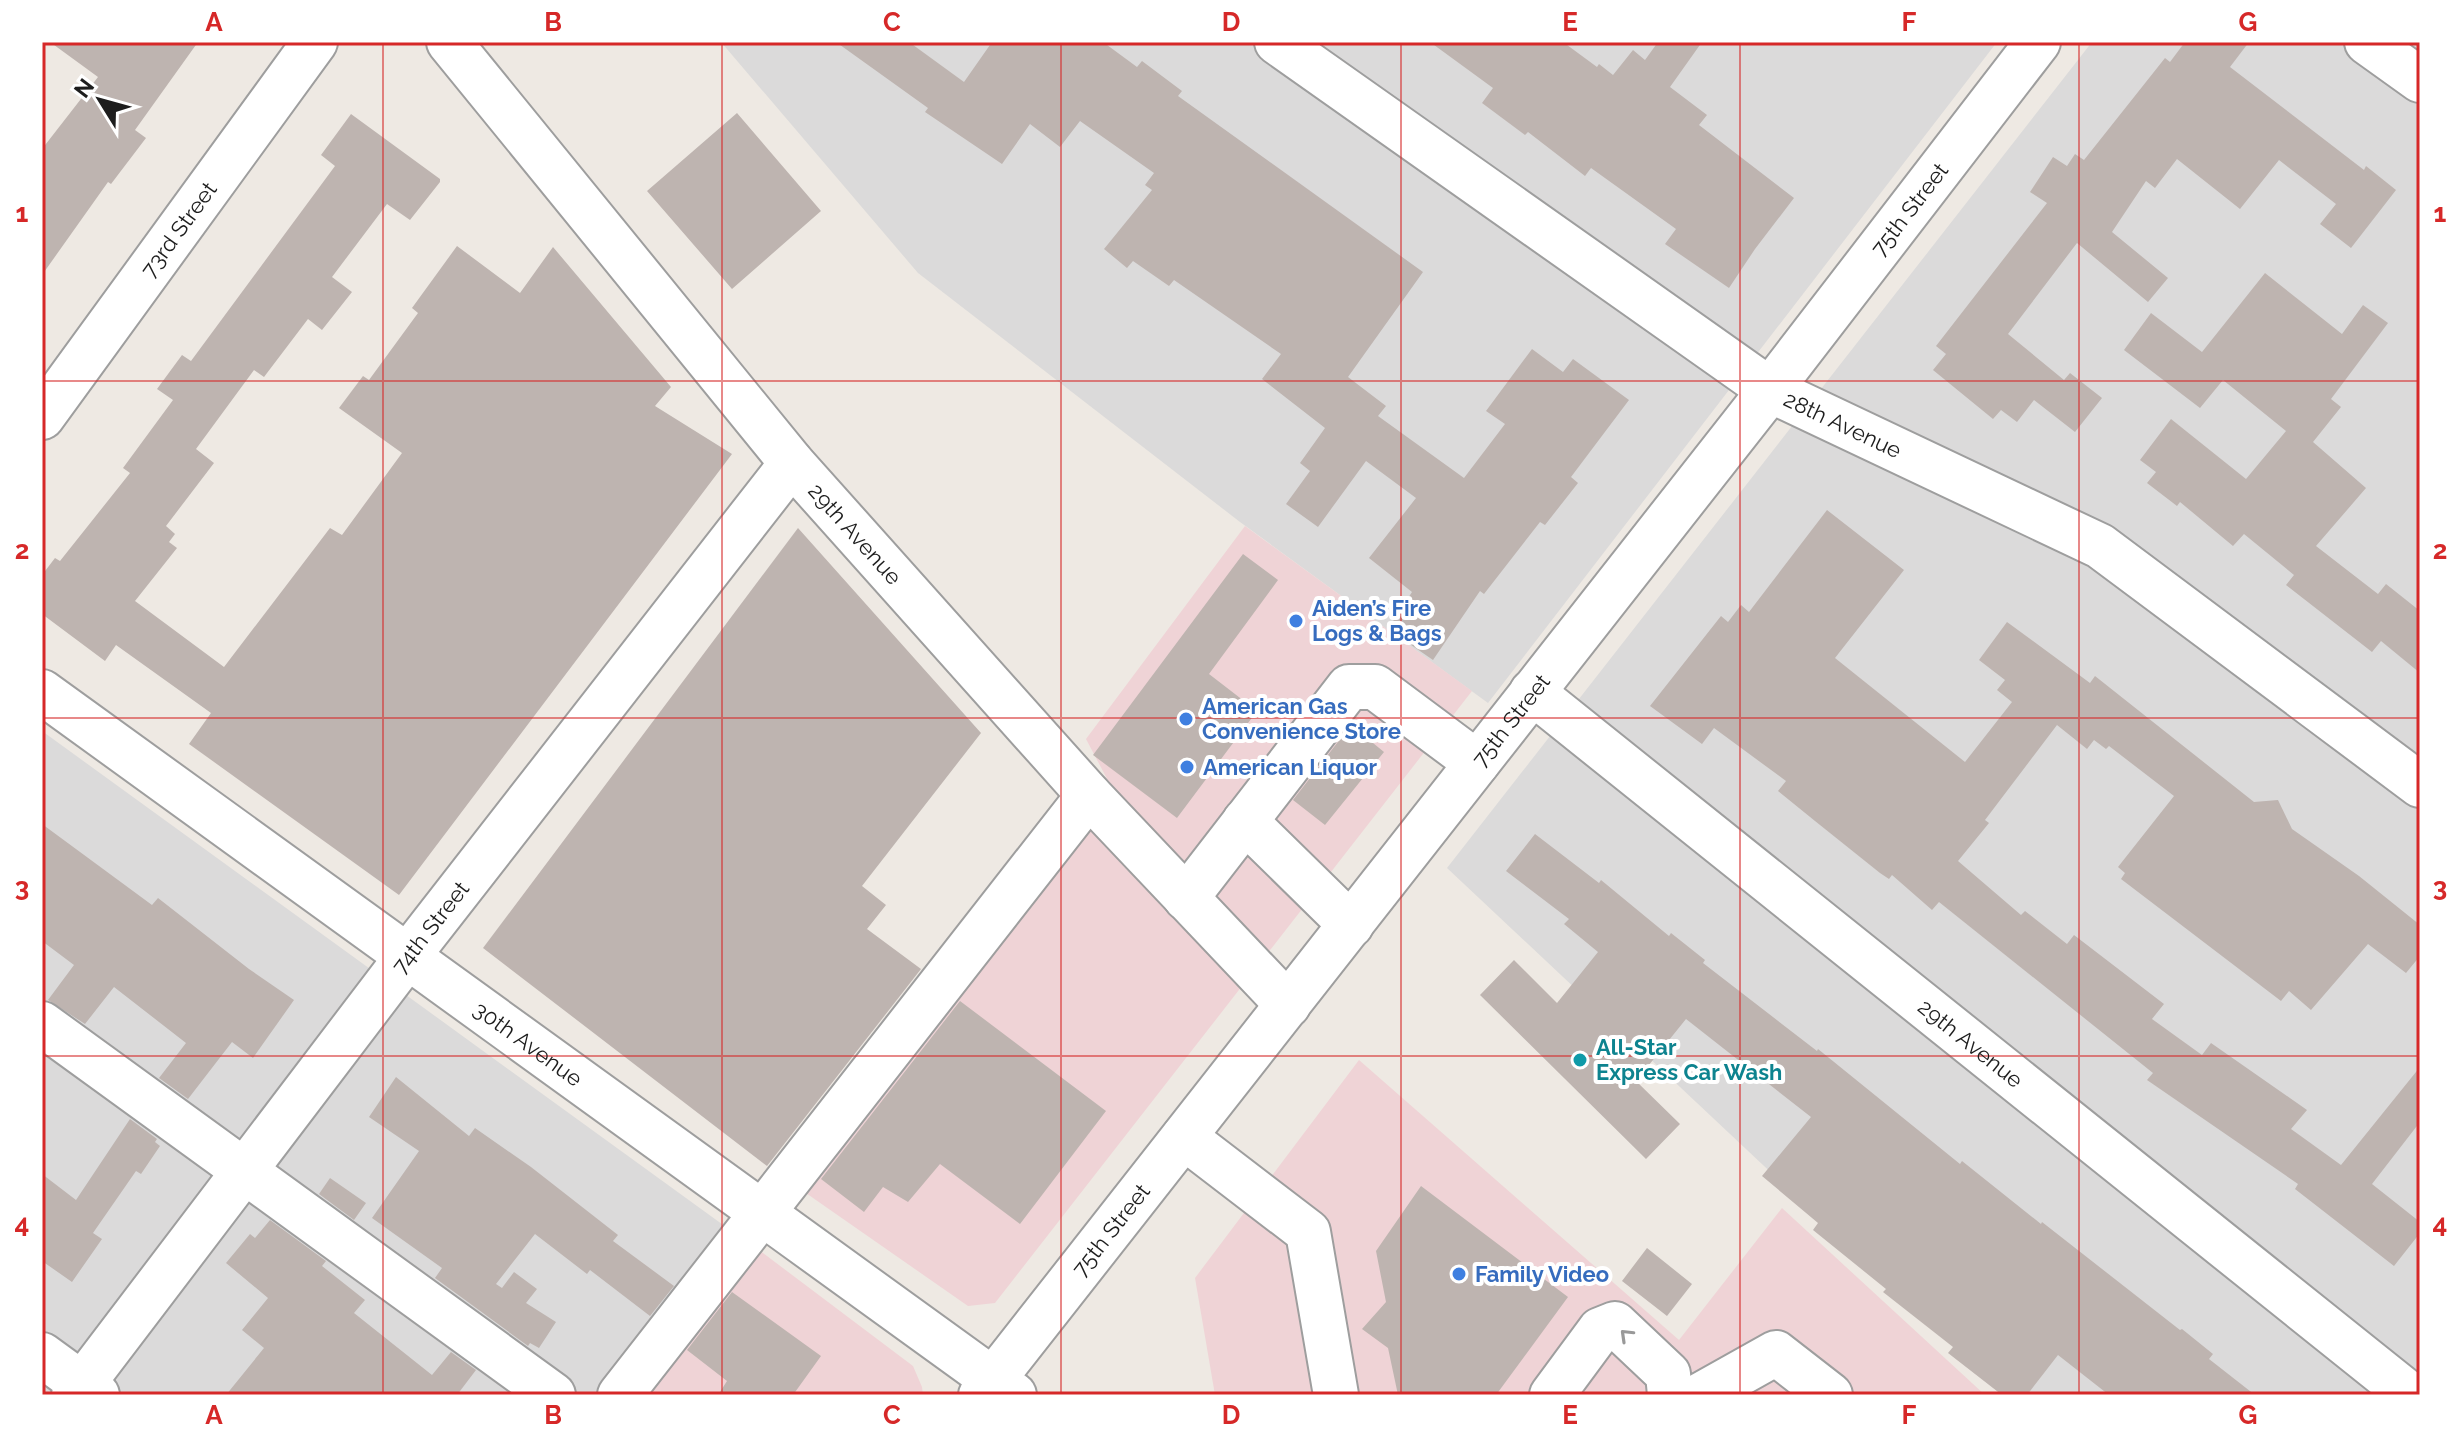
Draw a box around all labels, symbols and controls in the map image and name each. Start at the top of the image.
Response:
text: A [205,7,223,37]
text: B [544,7,562,37]
text: C [883,7,901,37]
text: D [1222,7,1240,37]
text: E [1562,7,1578,37]
text: F [1902,7,1917,37]
text: G [2239,7,2257,37]
north arrow [60,60,140,140]
text: N [69,73,99,102]
street label: 75th Street [1865,157,1954,261]
street label: 73rd Street [135,176,222,282]
text: 1 [16,198,29,228]
text: 1 [2434,198,2447,228]
street label: 28th Avenue [1780,386,1906,463]
street label: 29th Avenue [803,478,907,590]
text: 2 [15,535,29,565]
text: 2 [2433,535,2447,565]
place label: Aiden’s Fire Logs & Bags [1312,595,1442,646]
marker: Aiden’s Fire Logs & Bags [1287,612,1305,630]
street label: 75th Street [1467,668,1555,772]
place label: American Gas Convenience Store [1202,693,1401,744]
marker: American Gas Convenience Store [1177,710,1195,728]
place label: American Liquor [1203,754,1378,780]
marker: American Liquor [1178,758,1196,776]
text: 3 [15,872,29,902]
text: 3 [2433,872,2447,902]
street label: 74th Street [386,876,475,978]
street label: 29th Avenue [1913,993,2028,1093]
street label: 30th Avenue [469,996,588,1092]
place label: All-Star Express Car Wash [1596,1034,1782,1085]
marker: All-Star Express Car Wash [1571,1051,1589,1069]
street label: 75th Street [1066,1178,1155,1281]
text: 4 [15,1209,29,1239]
text: 4 [2433,1209,2447,1239]
place label: Family Video [1475,1261,1609,1287]
marker: Family Video [1450,1265,1468,1283]
one-way arrow [1621,1329,1635,1344]
text: A [205,1400,223,1430]
text: B [544,1400,562,1430]
text: C [883,1400,901,1430]
text: D [1222,1400,1240,1430]
text: E [1562,1400,1578,1430]
text: F [1902,1400,1917,1430]
text: G [2239,1400,2257,1430]

